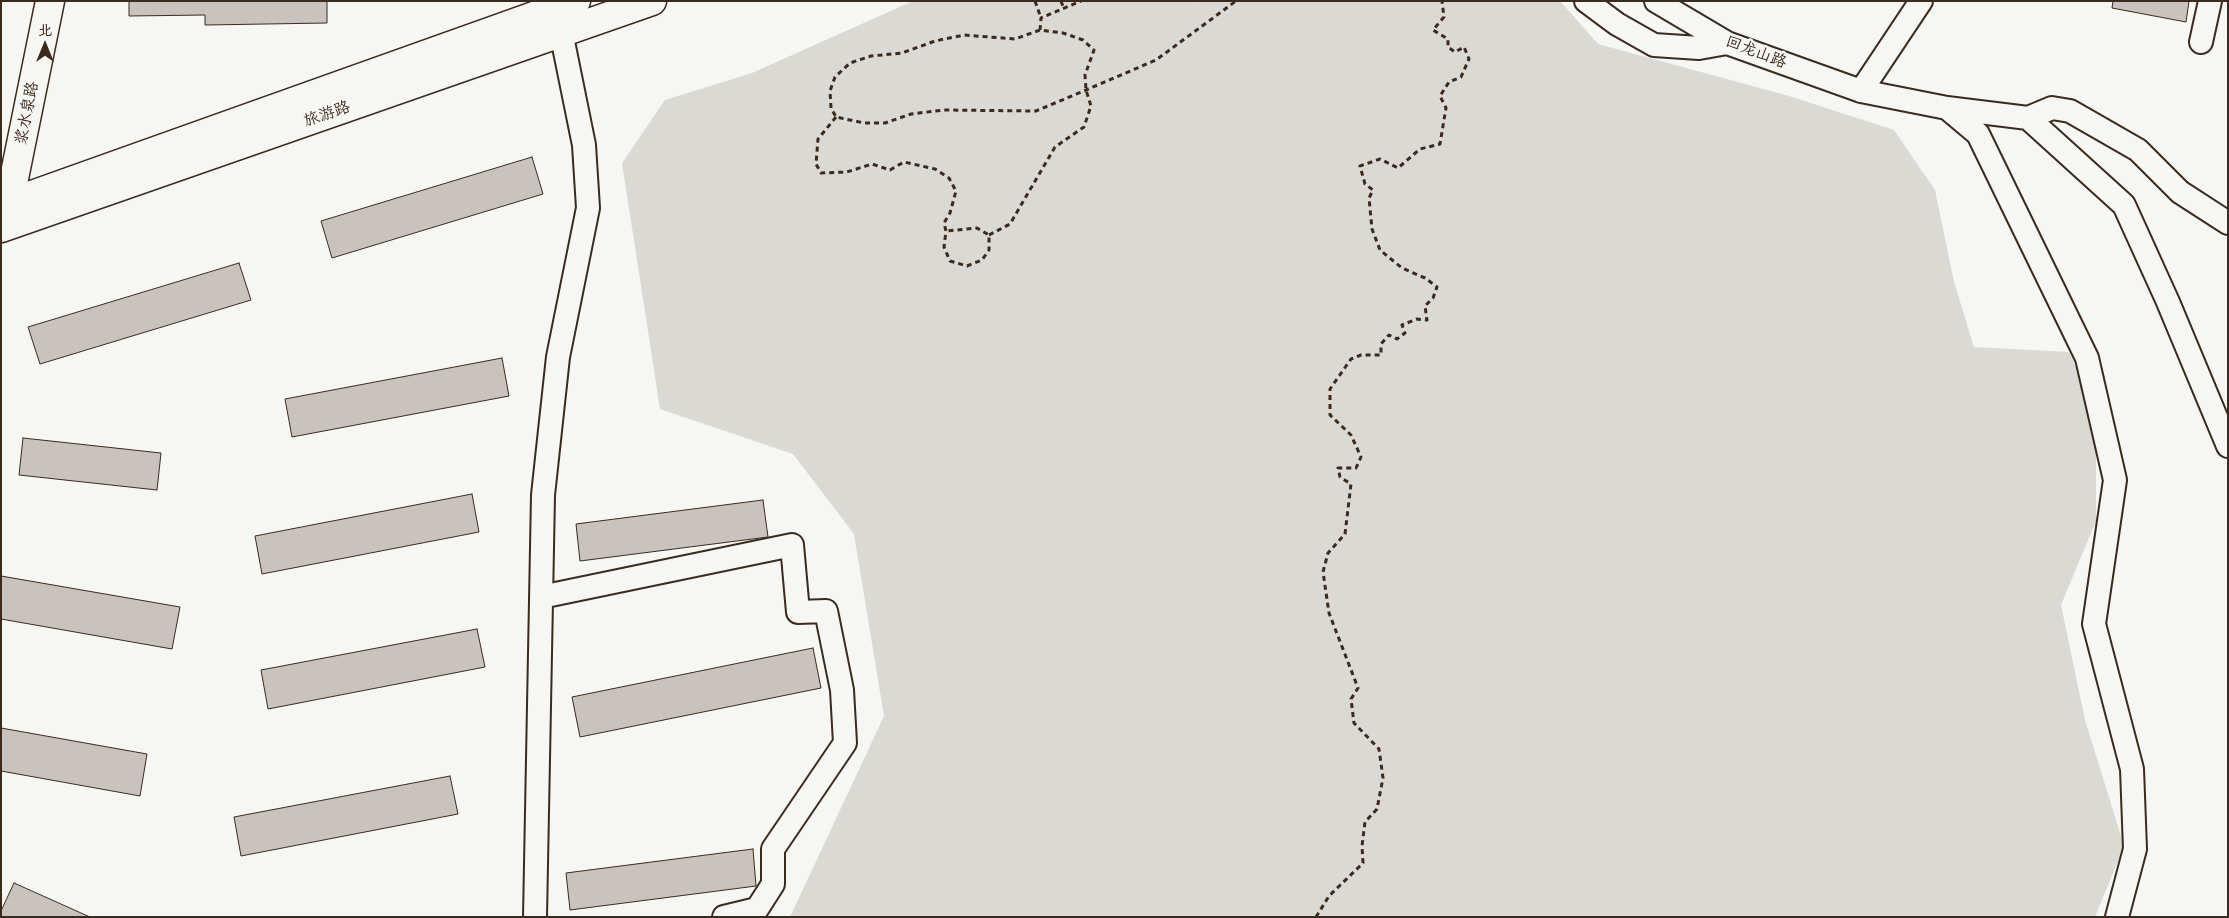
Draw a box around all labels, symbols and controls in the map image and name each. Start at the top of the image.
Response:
north arrow [20,20,70,70]
text: 北 [38,21,52,39]
street label: 回龙山路 [1723,32,1789,72]
street label: 浆水泉路 [11,80,43,146]
street label: 旅游路 [301,97,353,131]

